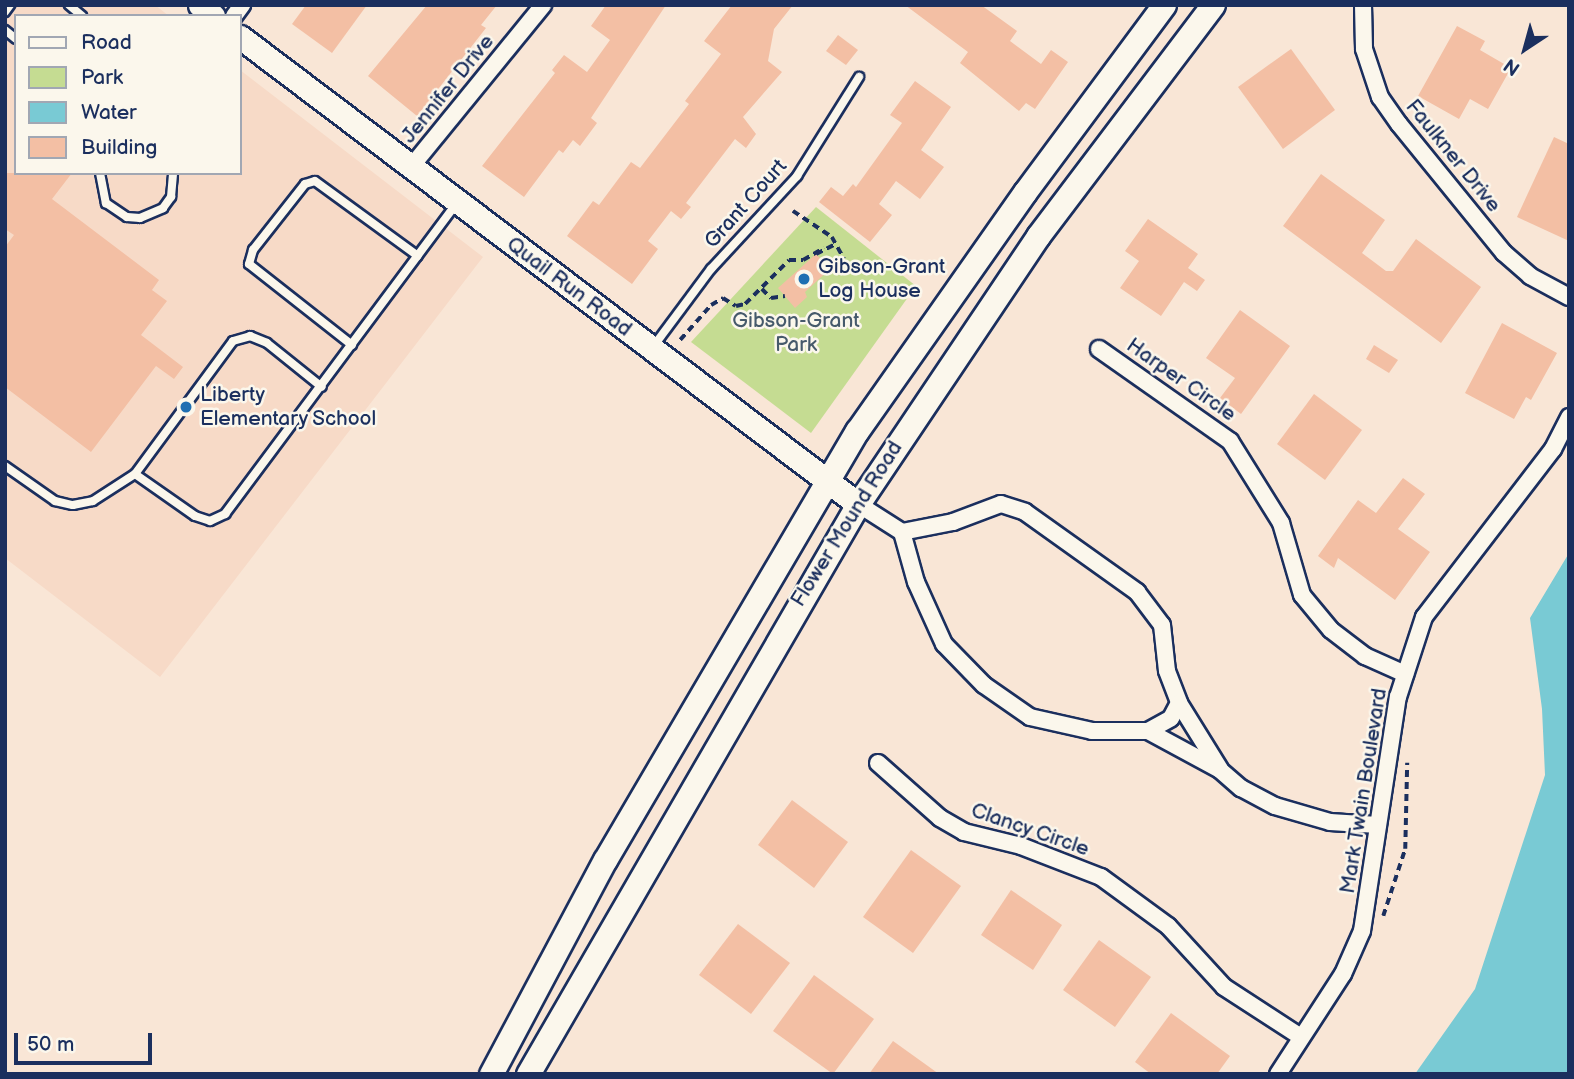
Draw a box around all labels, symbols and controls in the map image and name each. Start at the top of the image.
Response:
legend [14,14,242,175]
north arrow [1490,14,1560,84]
text: Road [81,30,132,55]
street label: Jennifer Drive [397,30,499,148]
text: N [1500,53,1525,80]
text: Park [81,65,123,90]
street label: Faulkner Drive [1400,95,1506,217]
text: Water [81,100,137,125]
text: Building [81,135,157,160]
street label: Grant Court [699,154,793,254]
street label: Quail Run Road [501,232,637,342]
place label: Gibson-Grant Log House [818,254,945,304]
marker: Gibson-Grant Log House [796,271,812,287]
park label: Gibson-Grant Park [732,308,860,358]
street label: Harper Circle [1121,333,1241,427]
place label: Liberty Elementary School [200,382,378,432]
marker: Liberty Elementary School [178,399,194,415]
street label: Flower Mound Road [786,437,908,611]
street label: Mark Twain Boulevard [1335,686,1393,896]
street label: Clancy Circle [967,798,1093,862]
scale bar [18,1020,156,1064]
text: 50 m [27,1032,74,1057]

